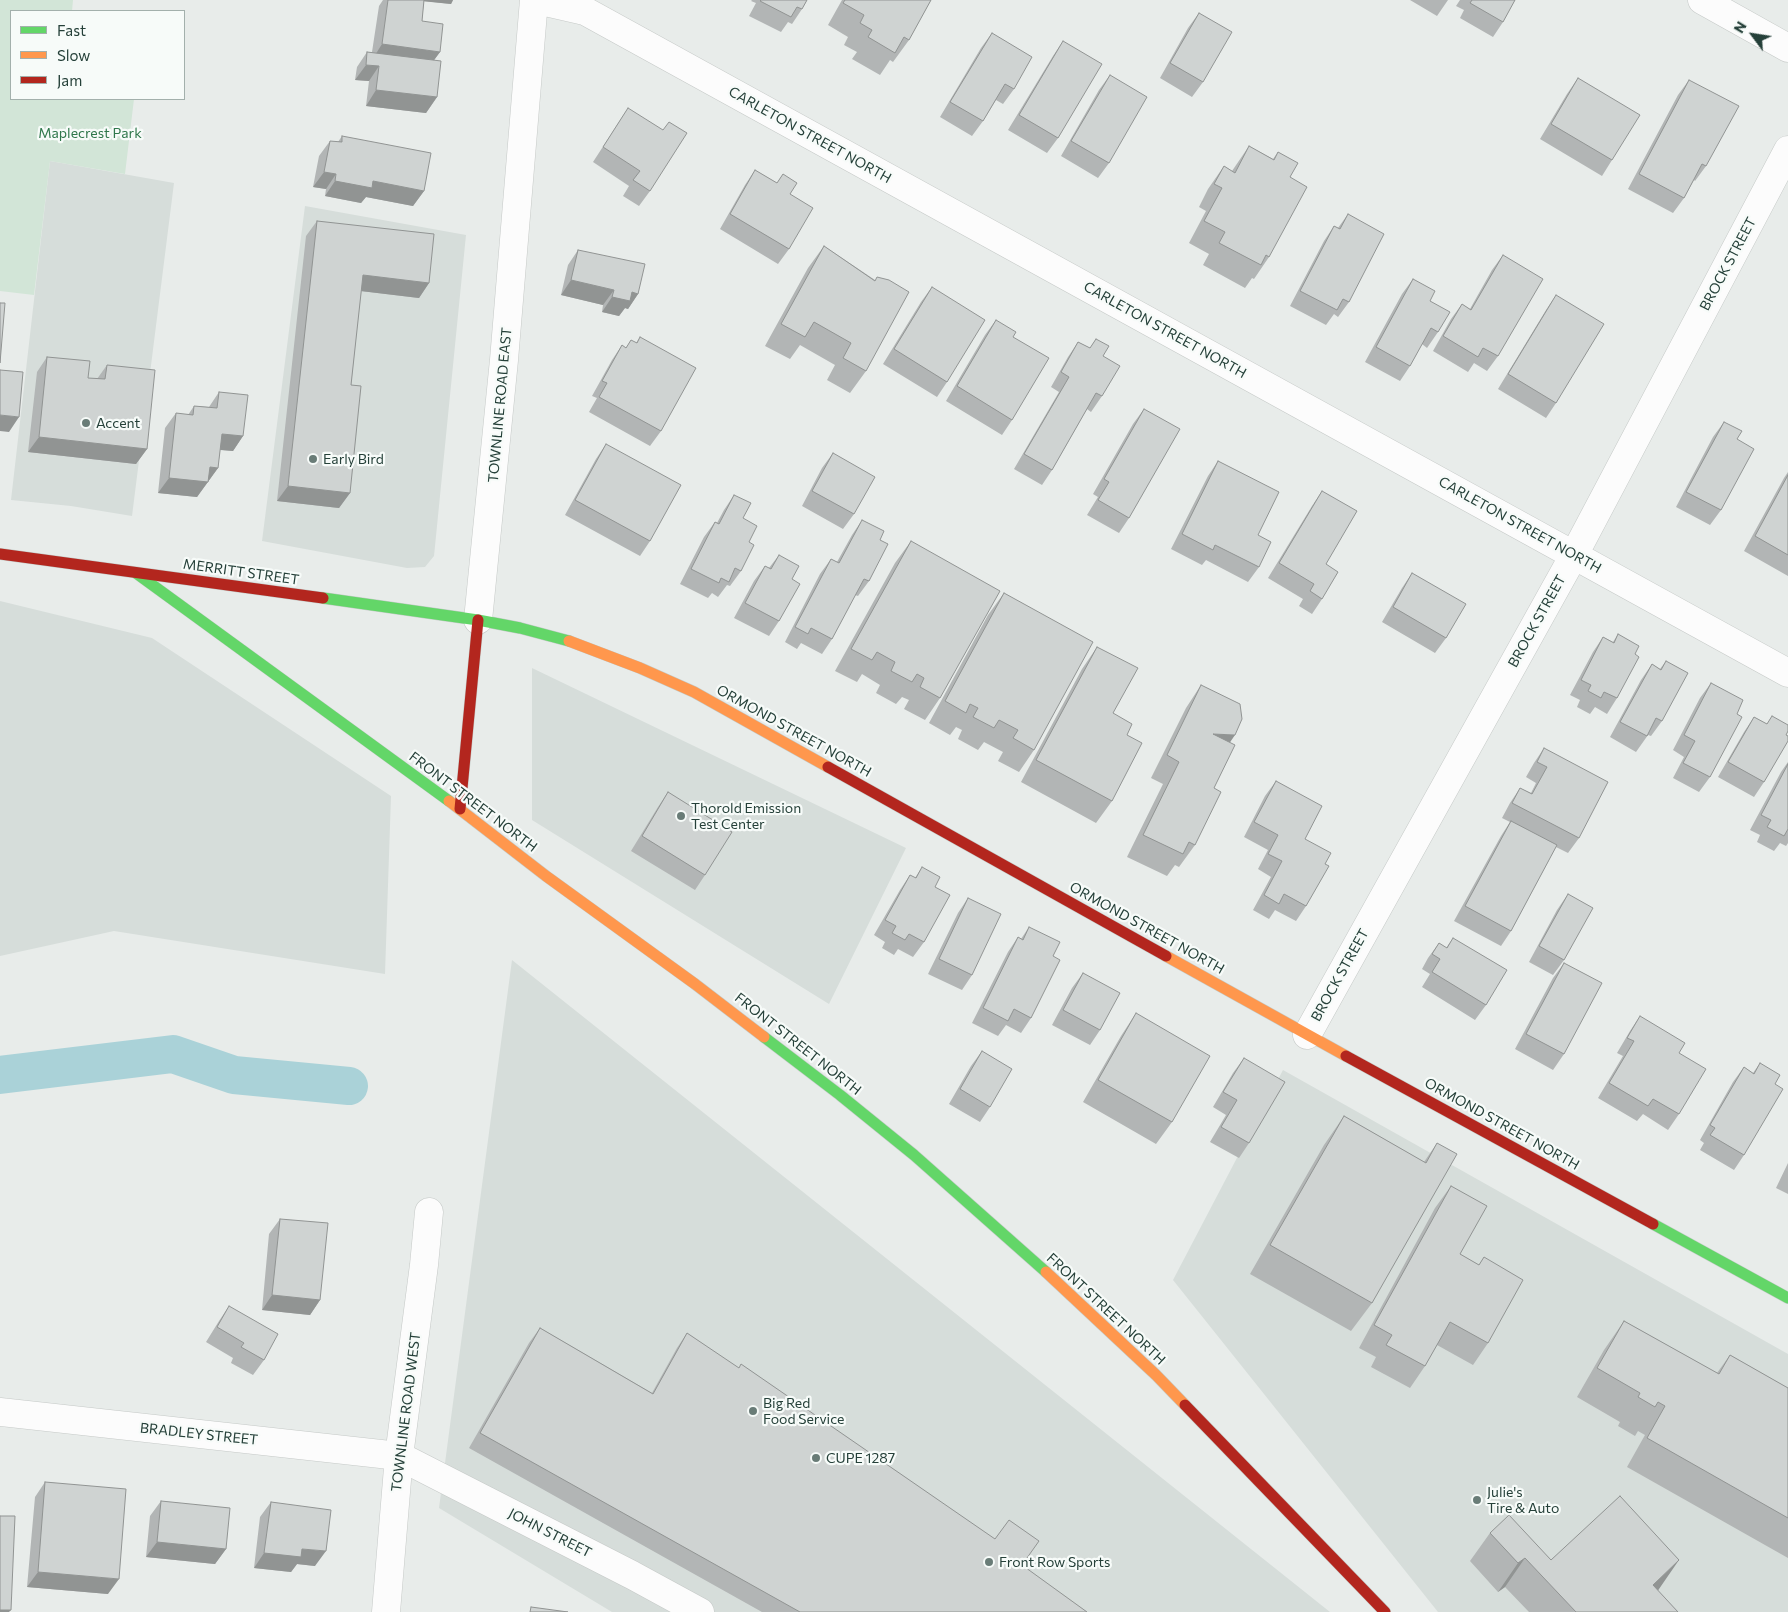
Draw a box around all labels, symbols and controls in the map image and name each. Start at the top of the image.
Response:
legend [10,10,185,100]
north arrow [1728,10,1778,60]
text: N [1730,18,1750,36]
text: Fast [57,21,86,39]
text: Slow [57,46,90,64]
text: Jam [57,71,82,89]
street label: CARLETON STREET NORTH [726,83,894,187]
park label: Maplecrest Park [38,125,142,141]
street label: BROCK STREET [1696,214,1760,314]
street label: CARLETON STREET NORTH [1081,278,1249,382]
street label: TOWNLINE ROAD EAST [485,327,515,483]
place label: Accent [96,415,140,431]
marker: Accent [80,417,92,429]
place label: Early Bird [323,451,384,467]
marker: Early Bird [307,453,319,465]
street label: CARLETON STREET NORTH [1436,473,1604,577]
street label: MERRITT STREET [182,556,300,588]
street label: BROCK STREET [1505,572,1569,670]
street label: ORMOND STREET NORTH [714,681,874,781]
street label: FRONT STREET NORTH [406,748,540,856]
place label: Thorold Emission Test Center [691,800,801,832]
marker: Thorold Emission Test Center [675,810,687,822]
street label: ORMOND STREET NORTH [1067,878,1227,978]
street label: BROCK STREET [1308,926,1372,1024]
street label: FRONT STREET NORTH [731,989,865,1099]
street label: ORMOND STREET NORTH [1422,1074,1582,1174]
street label: FRONT STREET NORTH [1043,1250,1169,1368]
street label: TOWNLINE ROAD WEST [388,1331,424,1493]
place label: Big Red Food Service [763,1395,844,1428]
marker: Big Red Food Service [747,1405,759,1417]
street label: BRADLEY STREET [139,1419,259,1449]
place label: CUPE 1287 [826,1450,895,1466]
marker: CUPE 1287 [810,1452,822,1464]
place label: Julie's Tire & Auto [1487,1484,1559,1516]
marker: Julie's Tire & Auto [1471,1494,1483,1506]
street label: JOHN STREET [506,1505,594,1561]
place label: Front Row Sports [999,1554,1110,1570]
marker: Front Row Sports [983,1556,995,1568]

